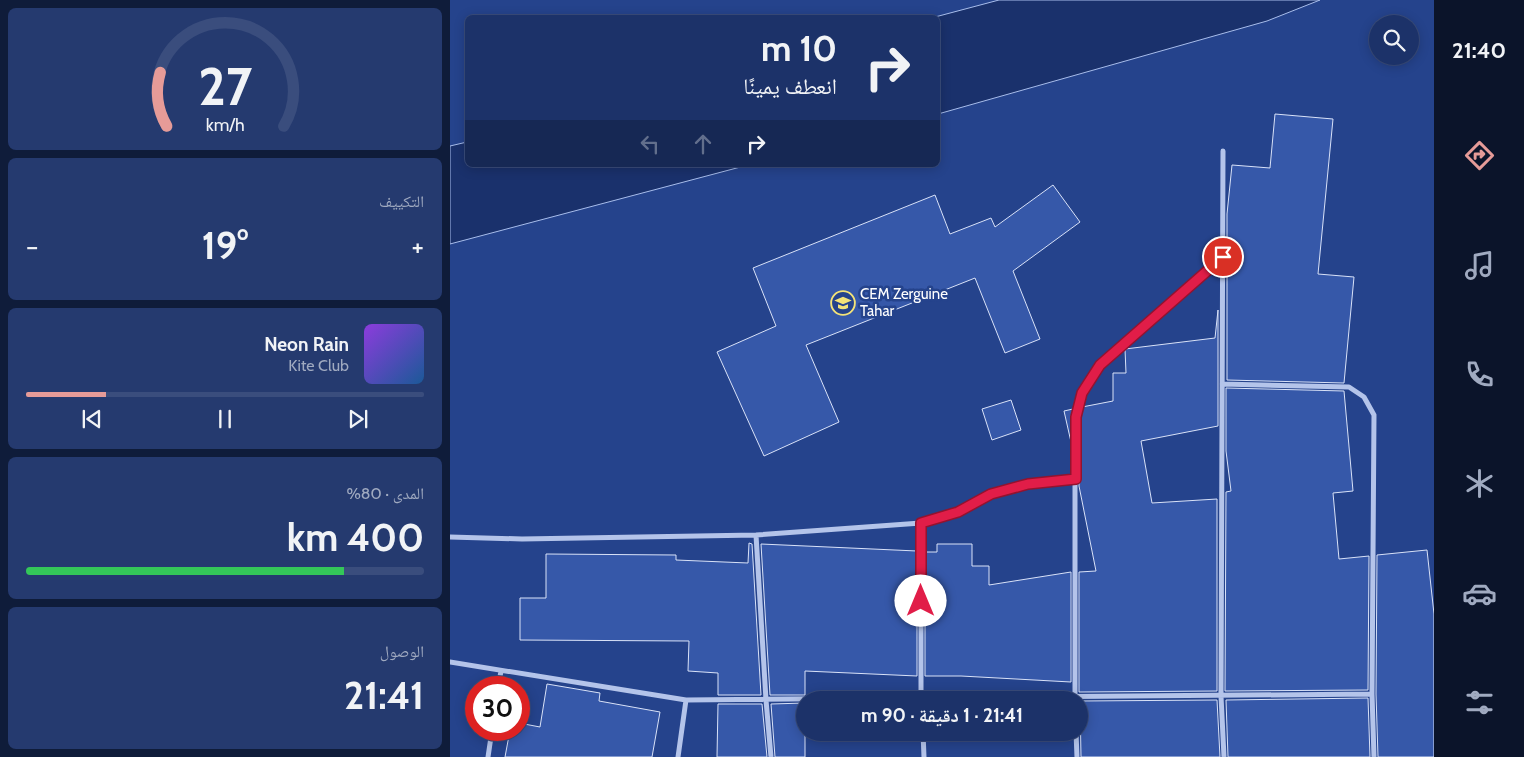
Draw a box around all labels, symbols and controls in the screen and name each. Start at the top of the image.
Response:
map controls [1369,15,1419,65]
button: search [1369,15,1419,65]
text: 10 m [761,27,837,70]
icon: right [855,35,920,100]
text: 21:40 [1452,37,1506,64]
text: 27 [198,55,252,118]
text: انعطف يمينًا [743,73,837,100]
text: km/h [205,114,245,135]
icon: left [636,130,664,158]
icon: ahead [689,130,717,158]
icon: right [742,130,770,158]
icon: directions [1462,138,1497,173]
text: التكييف [379,192,424,211]
text: 19° [202,222,248,269]
text: − [26,229,38,263]
text: + [412,229,424,263]
pin [1202,236,1244,278]
icon: arrive [1209,243,1237,271]
icon: music [1462,248,1497,283]
place label: CEM Zerguine Tahar [860,285,948,320]
school or university icon: CEM Zerguine Tahar [830,290,856,316]
text: Neon Rain [264,333,349,356]
text: Kite Club [288,356,349,375]
icon: phone [1462,357,1497,392]
icon: previous [78,405,106,433]
icon: pause [211,405,239,433]
icon: next [344,405,372,433]
icon: climate [1462,466,1497,501]
text: المدى · 80% [346,484,424,503]
text: 400 km [287,514,424,561]
position arrow [894,574,946,626]
icon: car [1462,576,1497,611]
text: الوصول [380,642,424,661]
text: 21:41 [344,672,424,719]
speed limit sign: 30 [465,676,530,741]
icon: filters [1462,685,1497,720]
text: 21:41 · 1 دقيقة · 90 m [861,704,1023,727]

